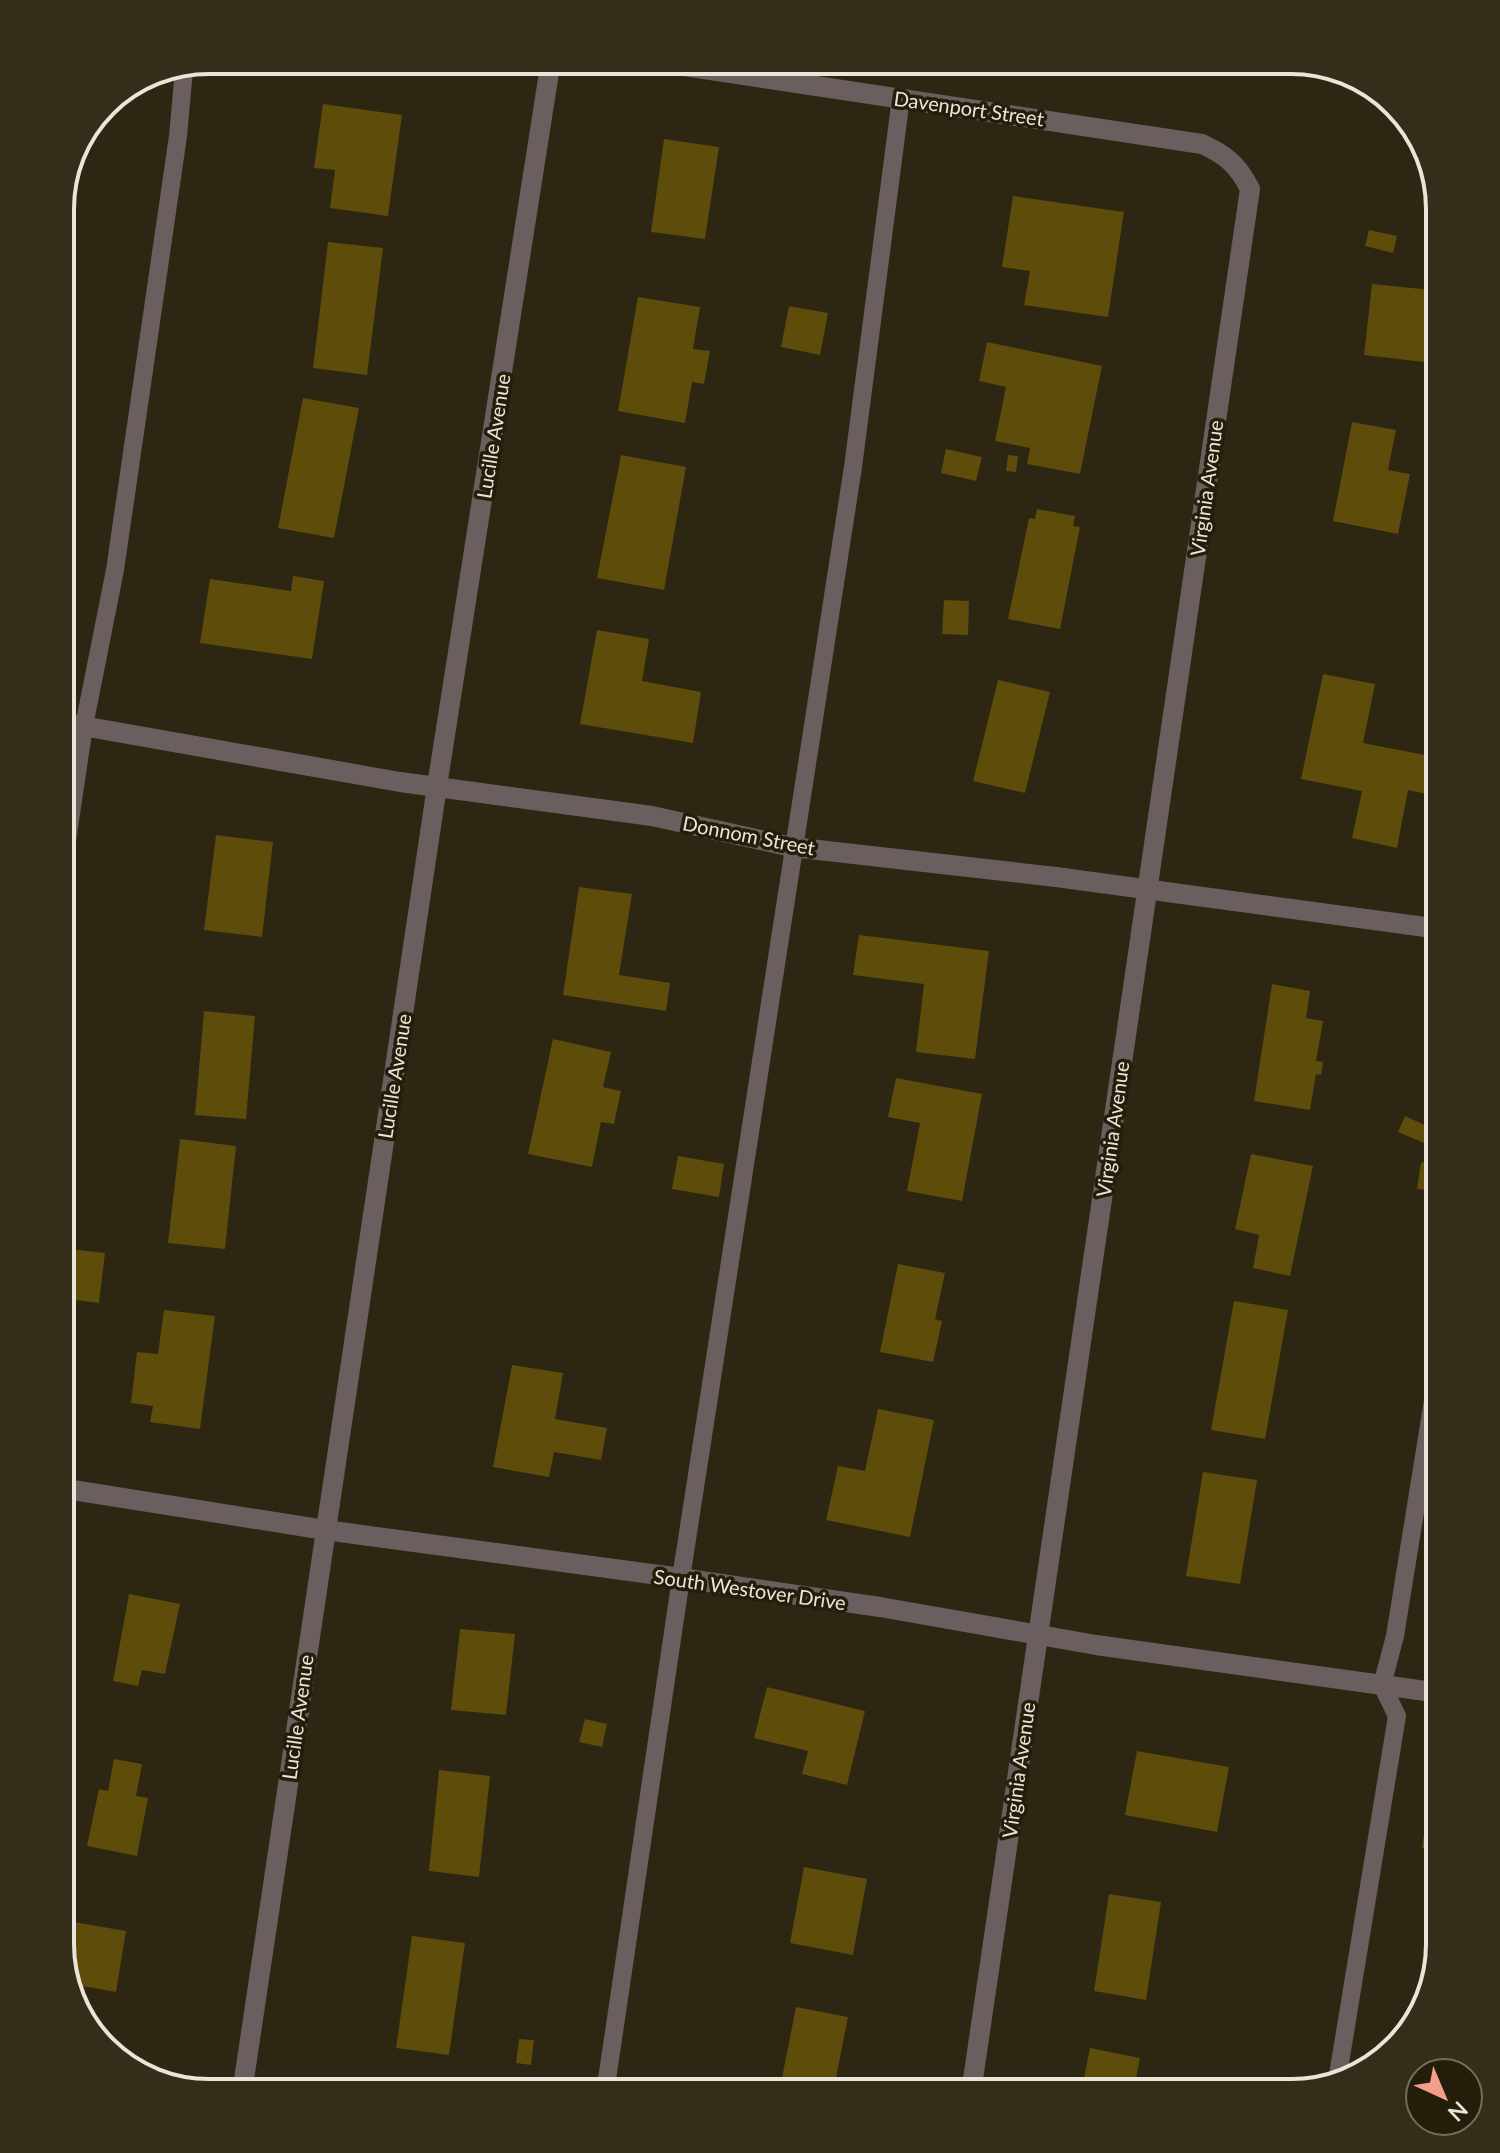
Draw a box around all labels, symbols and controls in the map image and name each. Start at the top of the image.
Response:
street label: Davenport Street [892,86,1046,130]
street label: Lucille Avenue [471,372,515,500]
street label: Virginia Avenue [1185,418,1227,558]
street label: Donnom Street [681,810,817,860]
street label: Lucille Avenue [372,1012,416,1140]
street label: Virginia Avenue [1091,1059,1133,1199]
street label: South Westover Drive [652,1564,848,1614]
street label: Lucille Avenue [276,1653,318,1781]
street label: Virginia Avenue [997,1700,1039,1840]
north arrow [1404,2057,1484,2137]
text: N [1443,2096,1474,2127]

